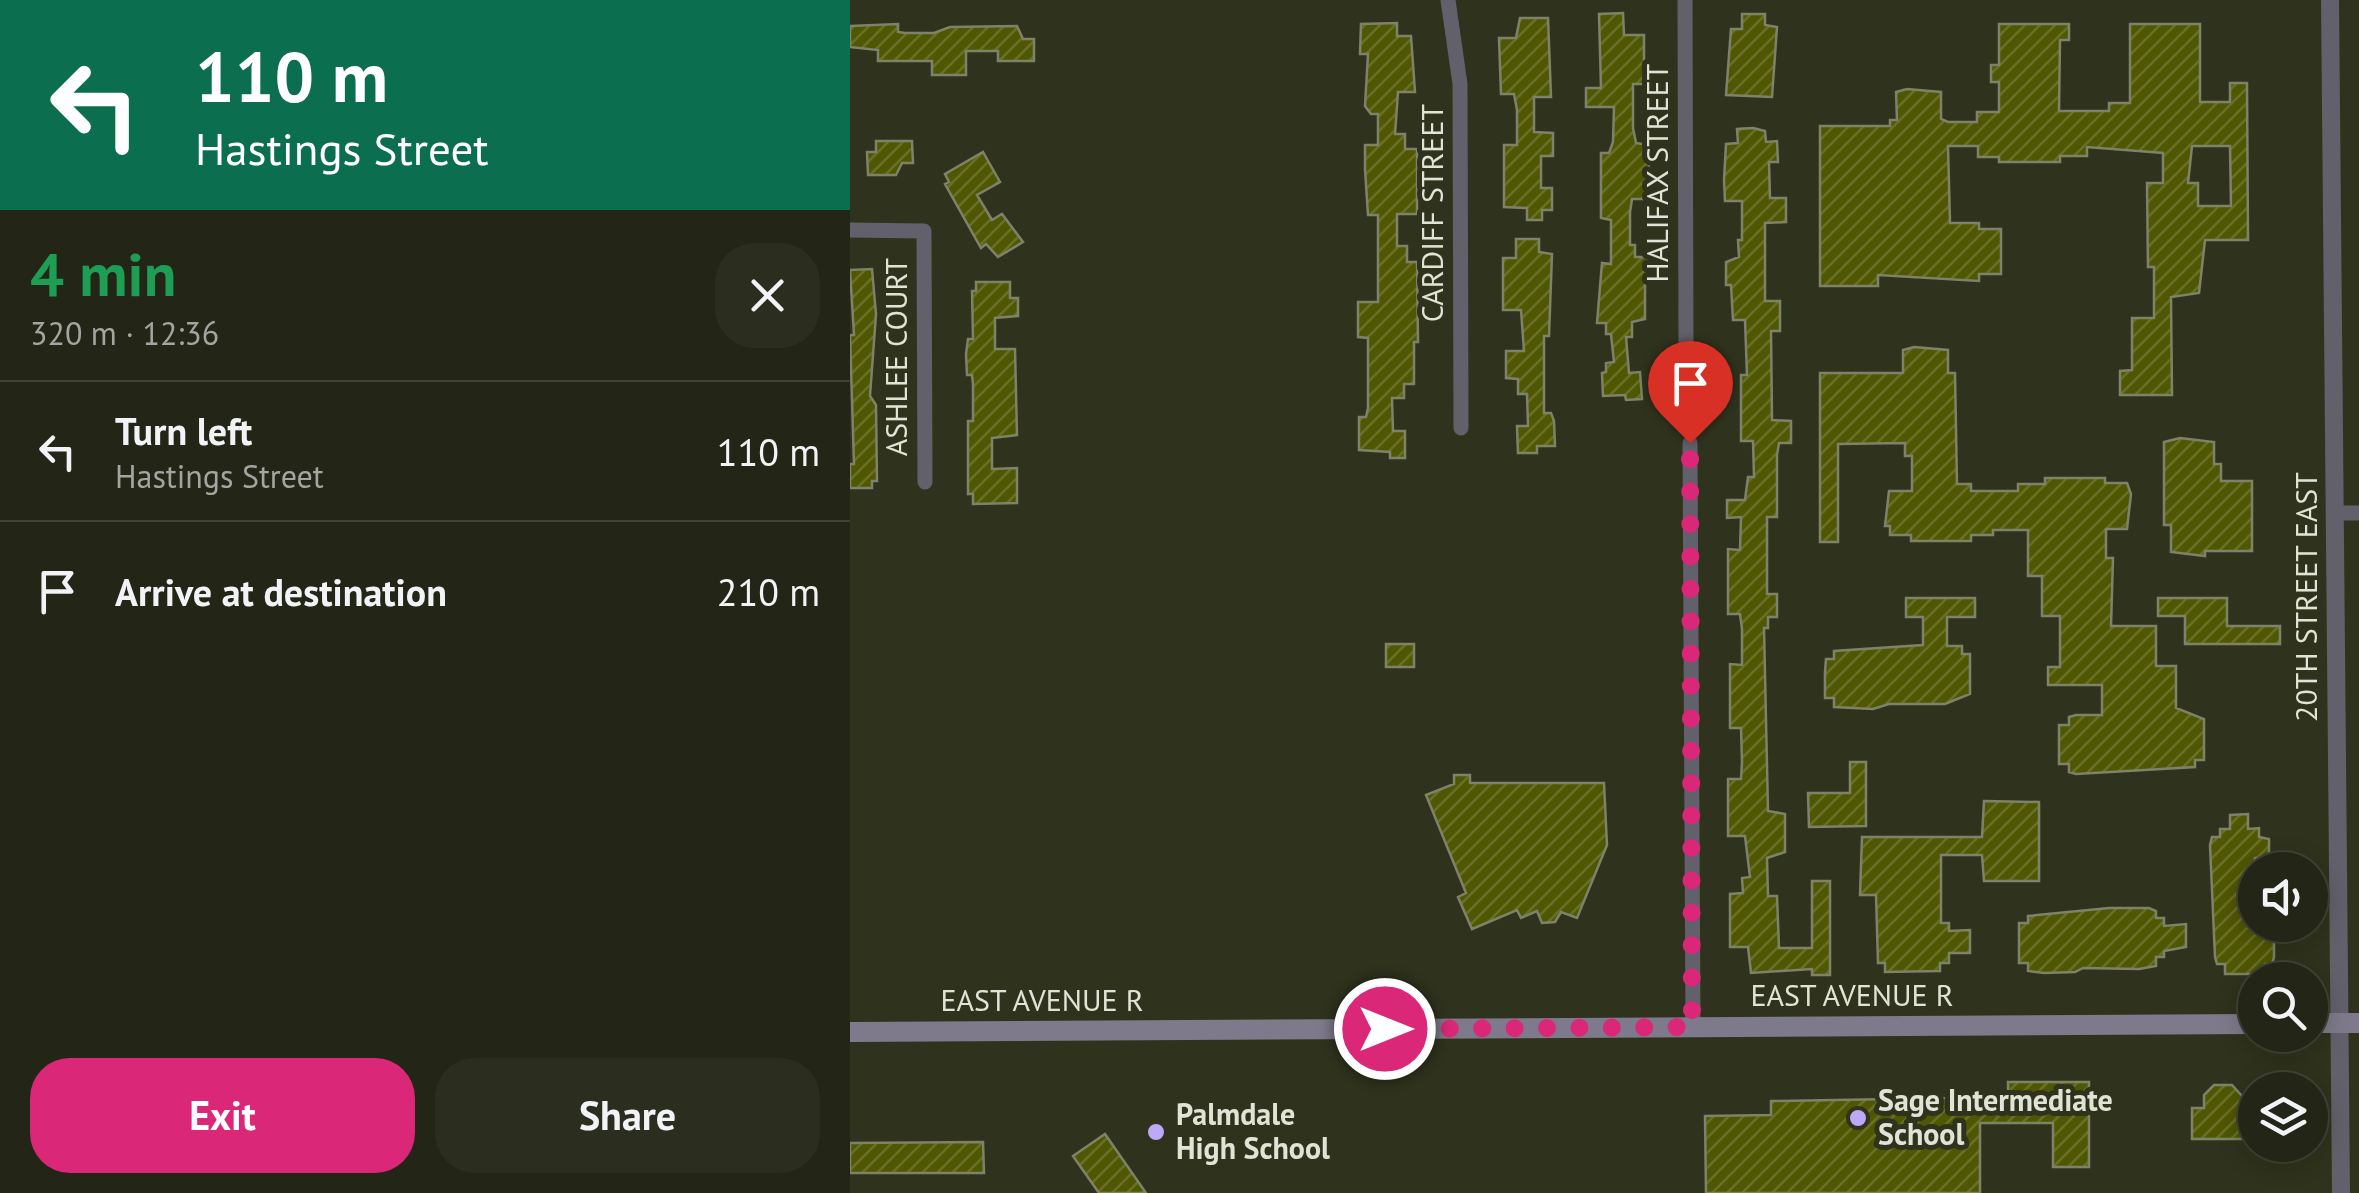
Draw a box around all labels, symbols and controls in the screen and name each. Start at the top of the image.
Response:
text: 110 m [195,31,388,121]
icon: left [30,40,160,170]
street label: HALIFAX STREET [1637,63,1676,283]
street label: CARDIFF STREET [1412,103,1451,322]
text: Hastings Street [195,119,489,177]
text: 4 min [30,235,176,313]
button: close [715,243,820,348]
street label: ASHLEE COURT [876,257,915,456]
text: 320 m · 12:36 [30,312,219,354]
pin [1648,341,1733,444]
icon: arrive [1663,356,1718,411]
text: Turn left [115,406,252,455]
icon: left [30,424,85,479]
text: 110 m [717,427,820,476]
text: Hastings Street [115,455,324,497]
street label: 20TH STREET EAST [2286,472,2325,722]
icon: arrive [30,564,85,619]
text: Arrive at destination [115,567,447,616]
text: 210 m [717,567,820,616]
map controls [2238,852,2328,1162]
button: sound [2238,852,2328,942]
button: search [2238,962,2328,1052]
street label: EAST AVENUE R [1750,975,1954,1014]
position arrow [1333,977,1437,1081]
street label: EAST AVENUE R [940,980,1144,1019]
button: Exit [30,1058,415,1173]
button: Share [435,1058,820,1173]
button: layers [2238,1072,2328,1162]
place label: Sage Intermediate School [1878,1080,2113,1153]
place label: Palmdale High School [1176,1094,1330,1167]
marker: Sage Intermediate School [1847,1107,1869,1129]
marker: Palmdale High School [1145,1121,1167,1143]

